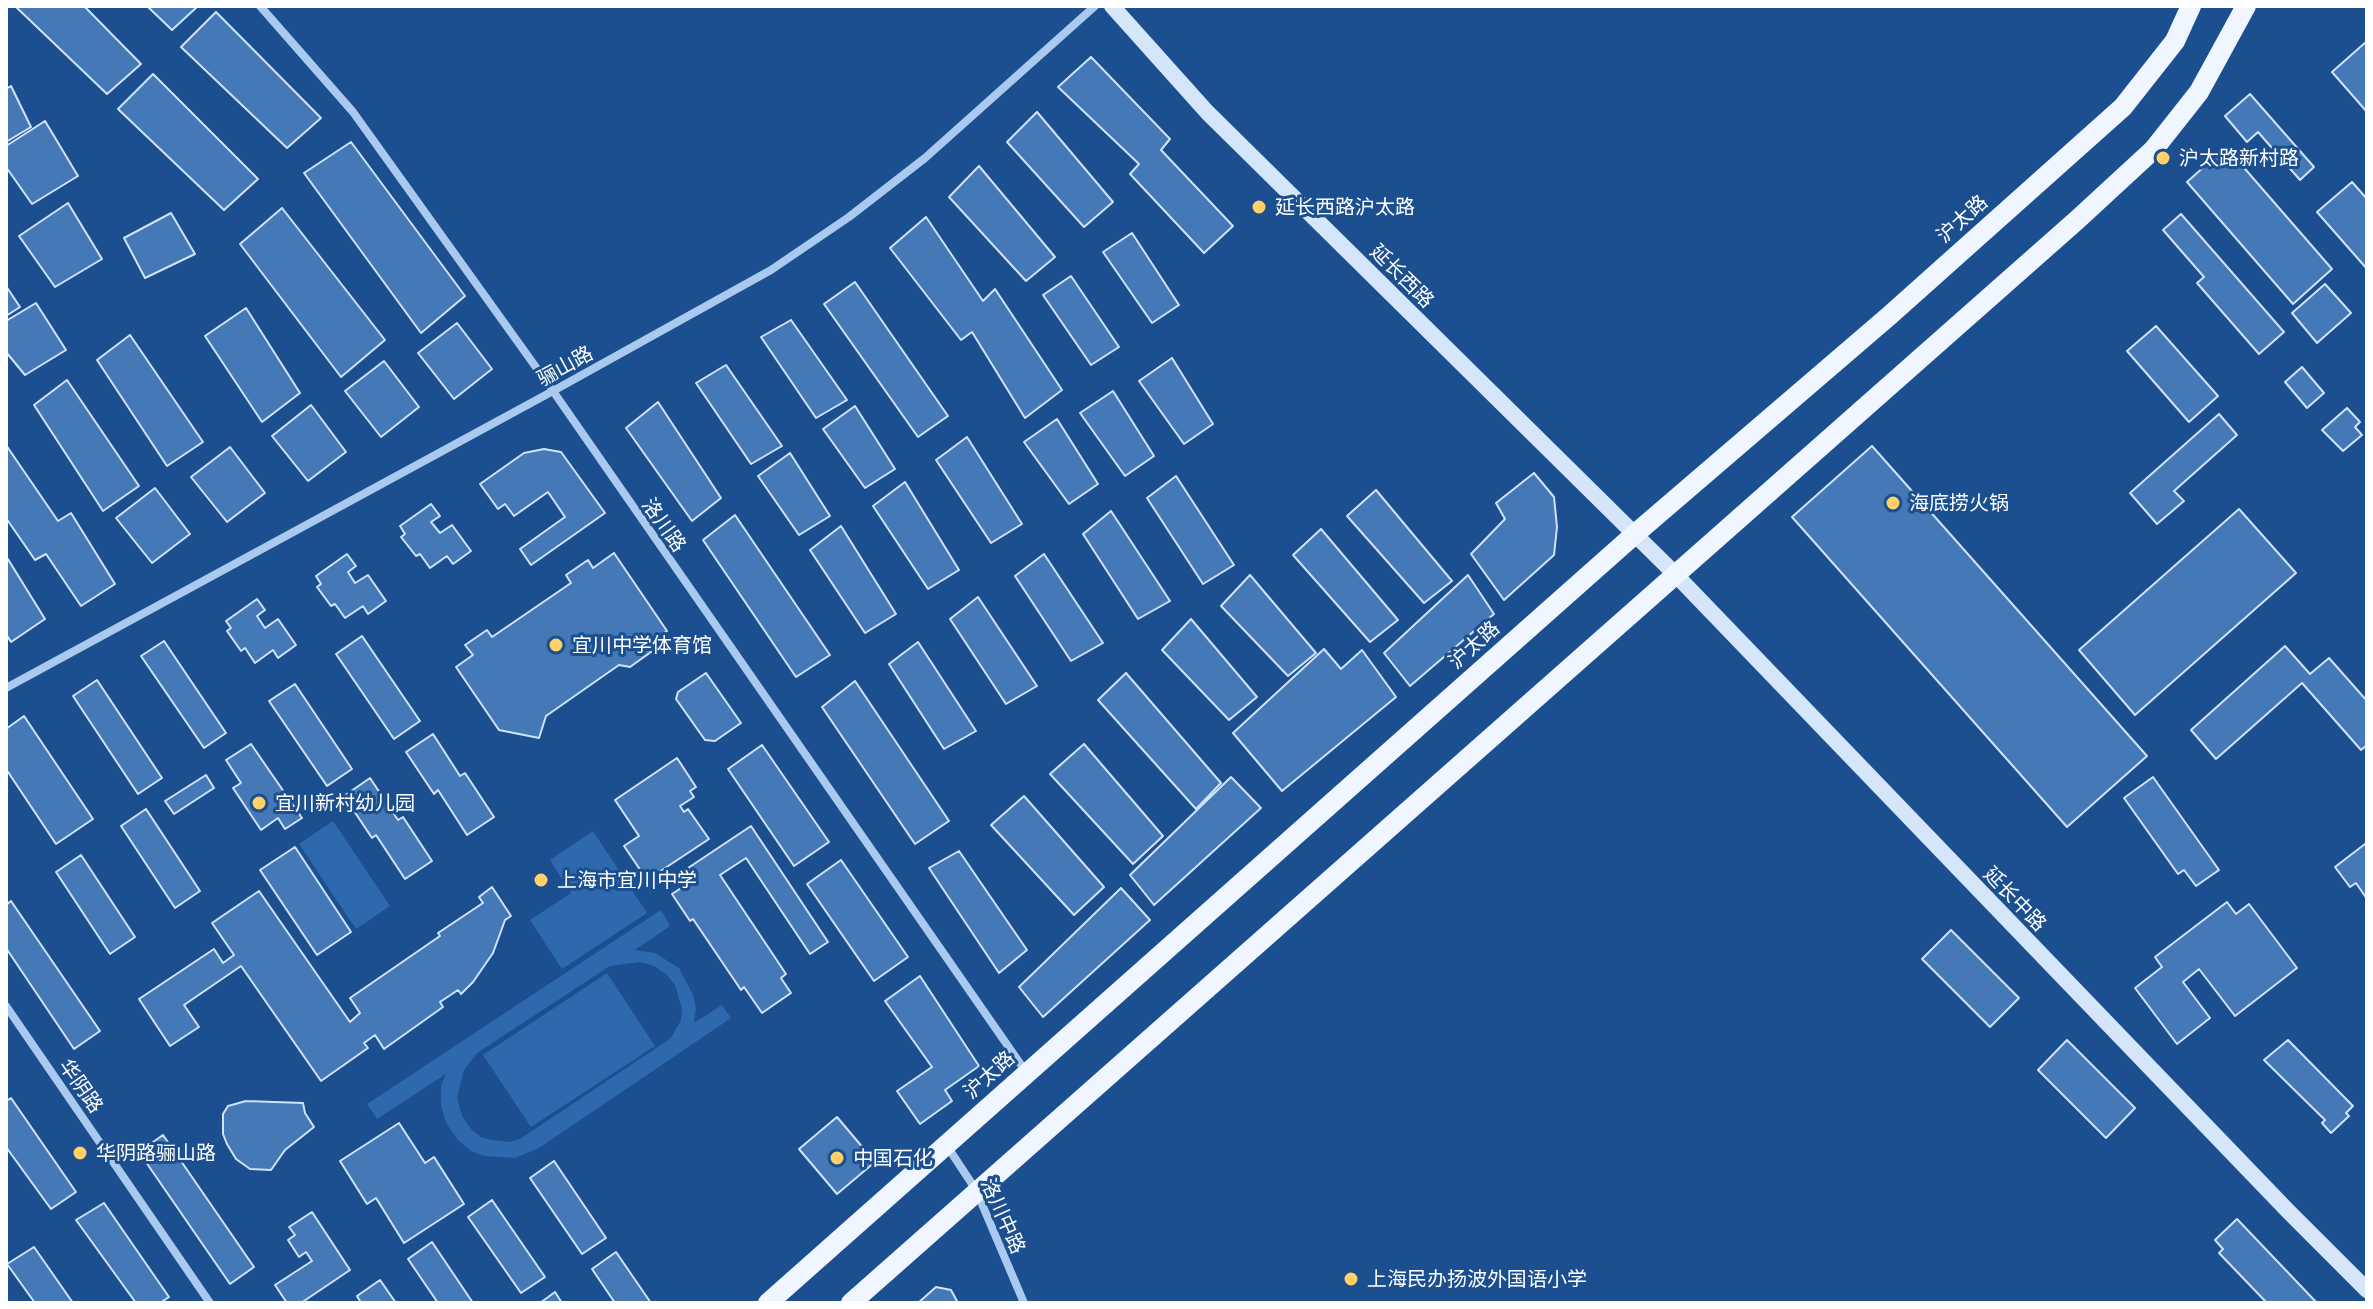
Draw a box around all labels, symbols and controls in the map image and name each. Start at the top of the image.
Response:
place label: 沪太路新村路 [2179,146,2299,170]
marker: 沪太路新村路 [2154,149,2172,167]
street label: 沪太路 [1932,190,1992,248]
place label: 延长西路沪太路 [1275,195,1415,219]
marker: 延长西路沪太路 [1250,198,1268,216]
street label: 延长西路 [1365,239,1439,313]
street label: 骊山路 [533,341,597,391]
place label: 海底捞火锅 [1909,491,2009,515]
street label: 洛川路 [637,494,691,556]
marker: 海底捞火锅 [1884,494,1902,512]
street label: 沪太路 [1444,616,1504,674]
place label: 宜川中学体育馆 [572,633,712,657]
marker: 宜川中学体育馆 [547,636,565,654]
place label: 宜川新村幼儿园 [275,791,415,815]
marker: 宜川新村幼儿园 [250,794,268,812]
street label: 延长中路 [1979,862,2051,936]
place label: 上海市宜川中学 [557,868,697,892]
marker: 上海市宜川中学 [532,871,550,889]
street label: 沪太路 [959,1046,1019,1104]
street label: 华阴路 [54,1055,108,1117]
place label: 华阴路骊山路 [96,1141,216,1165]
marker: 华阴路骊山路 [71,1144,89,1162]
place label: 中国石化 [853,1146,933,1170]
marker: 中国石化 [828,1149,846,1167]
street label: 洛川中路 [976,1175,1030,1257]
place label: 上海民办扬波外国语小学 [1367,1267,1587,1291]
marker: 上海民办扬波外国语小学 [1342,1270,1360,1288]

